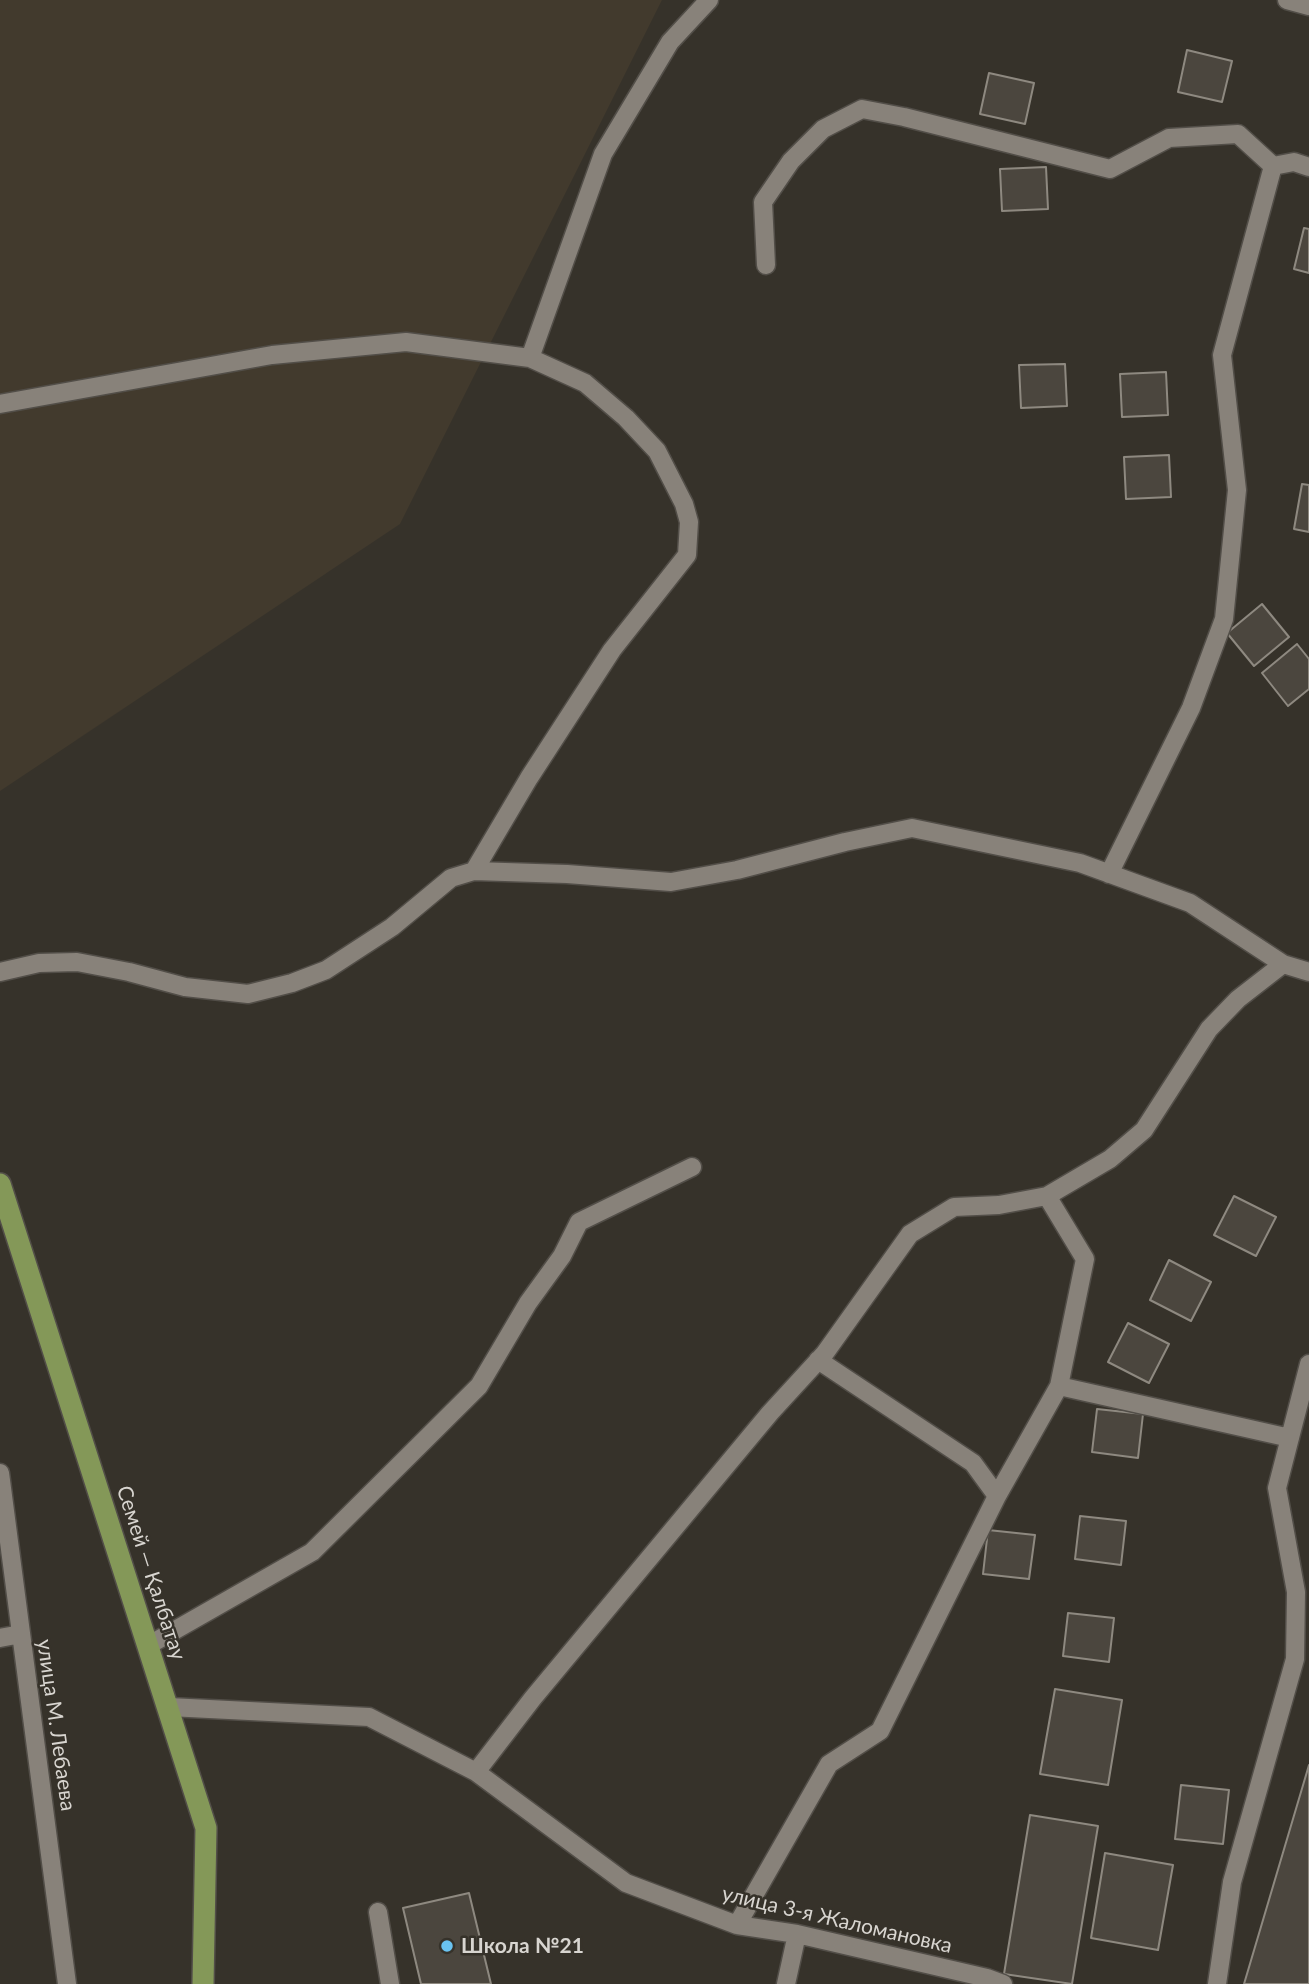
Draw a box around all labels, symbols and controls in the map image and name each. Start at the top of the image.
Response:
street label: Семей — Қалбатау [111,1483,191,1663]
street label: улица М. Лебаева [31,1637,81,1813]
street label: улица 3-я Жаломановка [719,1881,955,1959]
place label: Школа №21 [461,1933,584,1959]
marker: Школа №21 [439,1938,455,1954]

